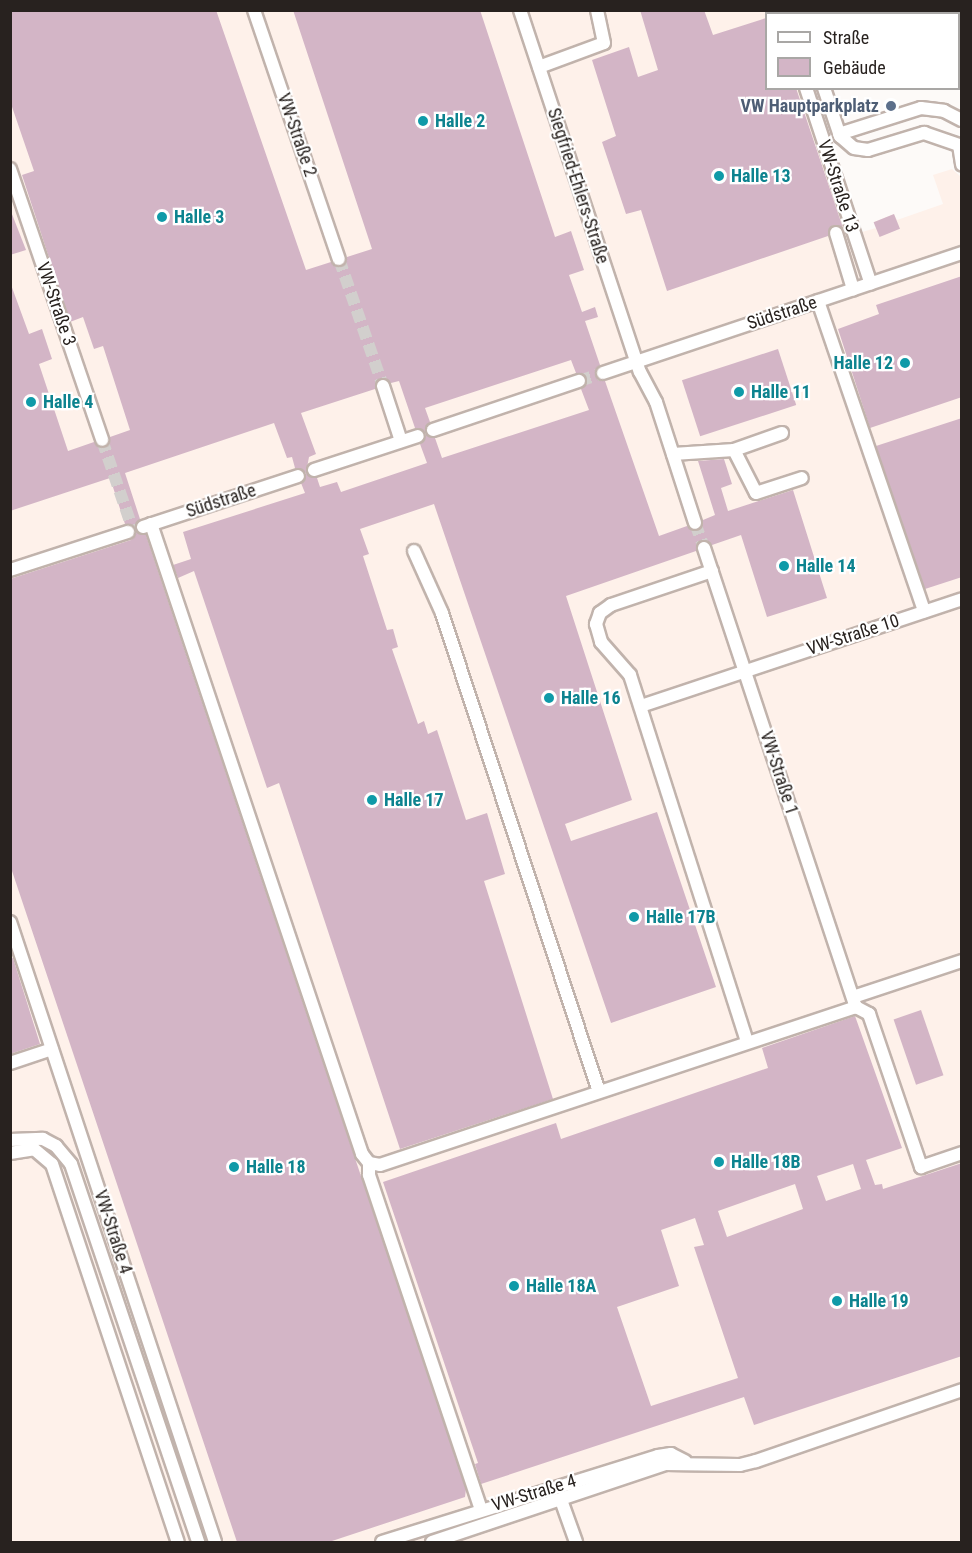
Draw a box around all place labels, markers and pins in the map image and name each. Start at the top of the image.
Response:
place label: VW Hauptparkplatz [741,95,879,117]
marker: VW Hauptparkplatz [884,99,898,113]
place label: Halle 2 [435,110,485,132]
marker: Halle 2 [416,114,430,128]
place label: Halle 13 [731,165,791,187]
marker: Halle 13 [712,169,726,183]
place label: Halle 3 [174,206,224,228]
marker: Halle 3 [155,210,169,224]
place label: Halle 12 [833,352,893,374]
marker: Halle 12 [898,356,912,370]
place label: Halle 11 [751,381,811,403]
marker: Halle 11 [732,385,746,399]
place label: Halle 4 [43,391,93,413]
marker: Halle 4 [24,395,38,409]
place label: Halle 14 [796,555,856,577]
marker: Halle 14 [777,559,791,573]
place label: Halle 16 [561,687,621,709]
marker: Halle 16 [542,691,556,705]
place label: Halle 17 [384,789,444,811]
marker: Halle 17 [365,793,379,807]
place label: Halle 17B [646,906,716,928]
marker: Halle 17B [627,910,641,924]
place label: Halle 18B [731,1151,801,1173]
marker: Halle 18B [712,1155,726,1169]
place label: Halle 18 [246,1156,306,1178]
marker: Halle 18 [227,1160,241,1174]
place label: Halle 18A [526,1275,596,1297]
marker: Halle 18A [507,1279,521,1293]
place label: Halle 19 [849,1290,909,1312]
marker: Halle 19 [830,1294,844,1308]

